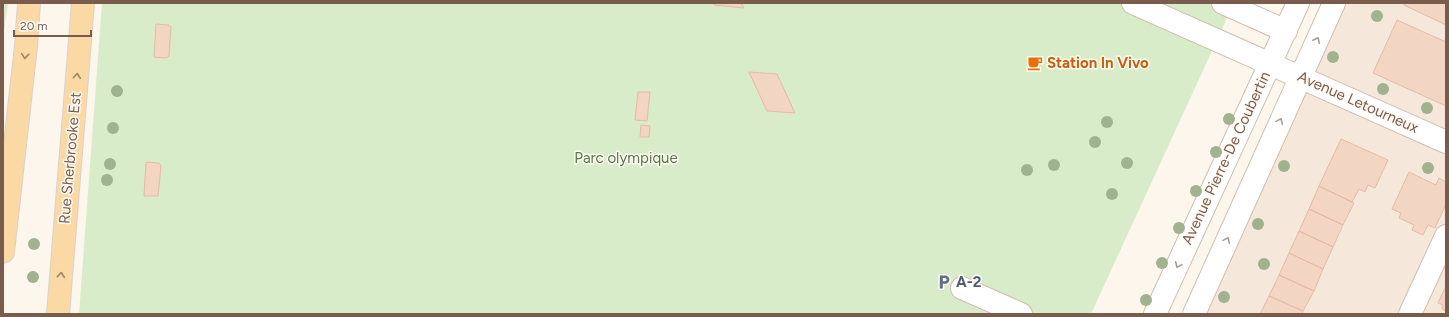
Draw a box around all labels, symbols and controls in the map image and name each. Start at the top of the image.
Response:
scale bar [14,12,91,38]
text: 20 m [20,19,48,33]
one-way arrow [1312,37,1320,45]
one-way arrow [20,53,29,59]
cafe icon: Station In Vivo [1026,54,1044,72]
place label: Station In Vivo [1047,54,1149,72]
street label: Avenue Letourneux [1295,67,1421,137]
street label: Avenue Pierre-De Coubertin [1178,69,1274,247]
one-way arrow [72,73,81,79]
street label: Rue Sherbrooke Est [55,91,85,225]
one-way arrow [1275,118,1283,126]
park label: Parc olympique [574,149,678,167]
one-way arrow [1222,237,1230,244]
one-way arrow [1175,260,1183,268]
one-way arrow [56,272,65,278]
parking icon: A-2 [935,273,953,291]
place label: A-2 [956,273,982,291]

